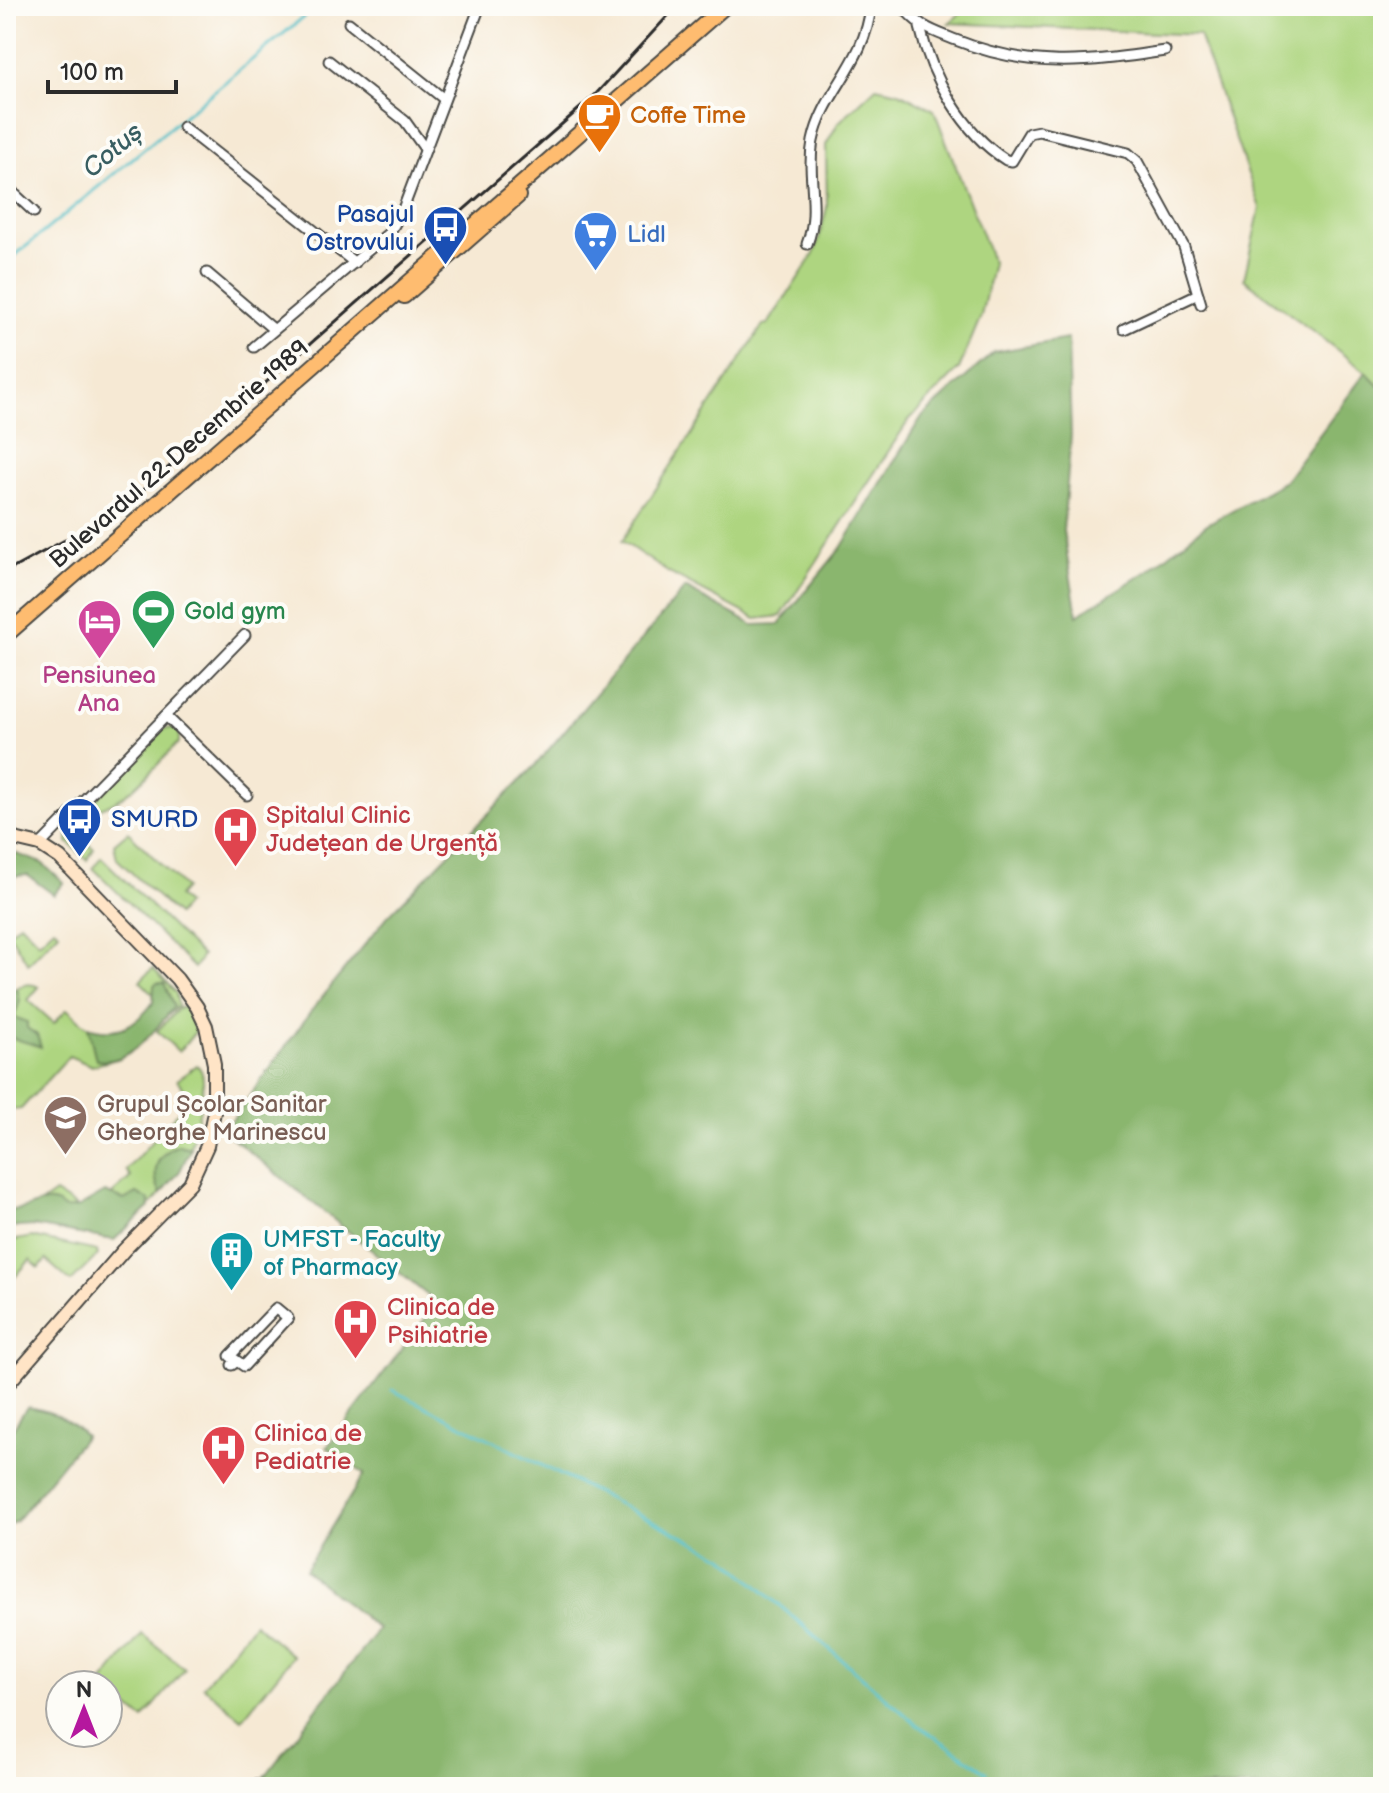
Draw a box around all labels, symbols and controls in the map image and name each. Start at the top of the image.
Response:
scale bar [48,44,176,94]
text: 100 m [60,58,124,87]
cafe icon: Coffe Time [575,91,623,154]
place label: Coffe Time [630,101,746,130]
water label: Cotuș [77,117,149,185]
place label: Pasajul Ostrovului [306,200,414,257]
bus stop icon: Pasajul Ostrovului [421,204,469,267]
supermarket icon: Lidl [572,210,620,273]
place label: Lidl [627,220,666,249]
street label: Bulevardul 22 Decembrie 1989 [43,334,315,574]
sports icon: Gold gym [129,587,177,650]
hotel icon: Pensiunea Ana [75,597,123,660]
place label: Gold gym [184,597,286,626]
place label: Pensiunea Ana [42,661,156,718]
bus stop icon: SMURD [56,795,104,858]
place label: Spitalul Clinic Județean de Urgență [266,801,498,858]
place label: SMURD [111,805,198,834]
hospital icon: Spitalul Clinic Județean de Urgență [211,805,259,868]
place label: Grupul Școlar Sanitar Gheorghe Marinescu [97,1090,327,1147]
school or university icon: Grupul Școlar Sanitar Gheorghe Marinescu [42,1094,90,1157]
place label: UMFST - Faculty of Pharmacy [263,1225,441,1282]
building icon: UMFST - Faculty of Pharmacy [208,1229,256,1292]
place label: Clinica de Psihiatrie [387,1293,495,1350]
hospital icon: Clinica de Psihiatrie [332,1297,380,1360]
place label: Clinica de Pediatrie [254,1419,362,1476]
hospital icon: Clinica de Pediatrie [199,1423,247,1486]
north arrow [44,1669,124,1749]
text: N [76,1677,92,1704]

